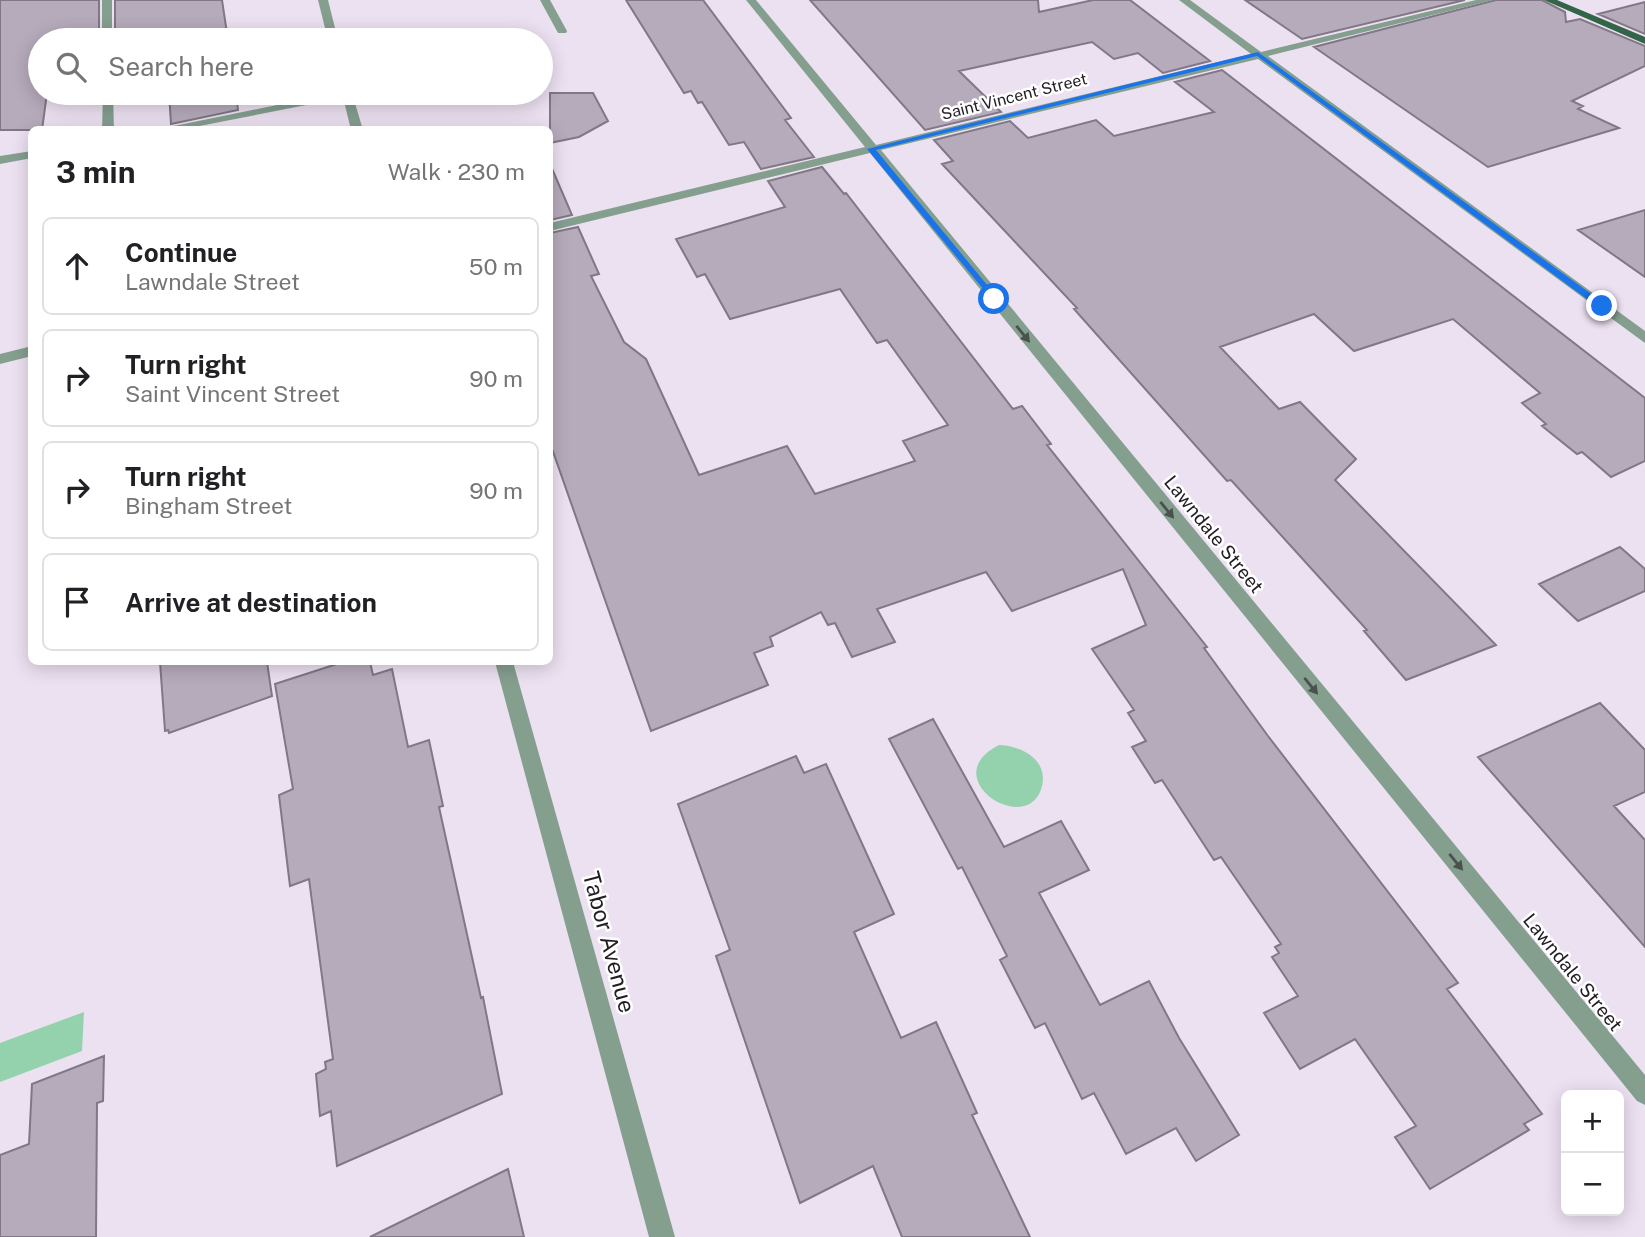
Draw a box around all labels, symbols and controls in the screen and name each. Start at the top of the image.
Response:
search box [28,28,553,105]
icon: search [52,48,90,86]
text: Search here [108,51,254,82]
street label: Saint Vincent Street [939,69,1089,124]
text: 3 min [56,154,135,190]
text: Walk · 230 m [388,158,525,185]
text: Continue [125,237,237,268]
icon: ahead [58,247,96,285]
text: 50 m [469,253,523,280]
text: Lawndale Street [125,268,300,295]
route start [978,283,1009,314]
route end [1586,290,1617,321]
one-way arrow [1015,326,1030,343]
text: Turn right [125,349,247,380]
icon: right [58,359,96,397]
text: 90 m [469,365,523,392]
text: Saint Vincent Street [125,380,340,407]
text: Turn right [125,461,247,492]
icon: right [58,471,96,509]
street label: Lawndale Street [1160,471,1268,597]
text: 90 m [469,477,523,504]
text: Bingham Street [125,492,292,519]
one-way arrow [1159,502,1174,519]
icon: arrive [58,583,96,621]
text: Arrive at destination [125,587,377,618]
one-way arrow [1304,677,1319,695]
one-way arrow [1448,853,1463,870]
street label: Tabor Avenue [578,868,641,1016]
street label: Lawndale Street [1519,909,1627,1035]
map controls [1561,1090,1624,1216]
button: + [1561,1090,1624,1153]
button: − [1561,1153,1624,1216]

